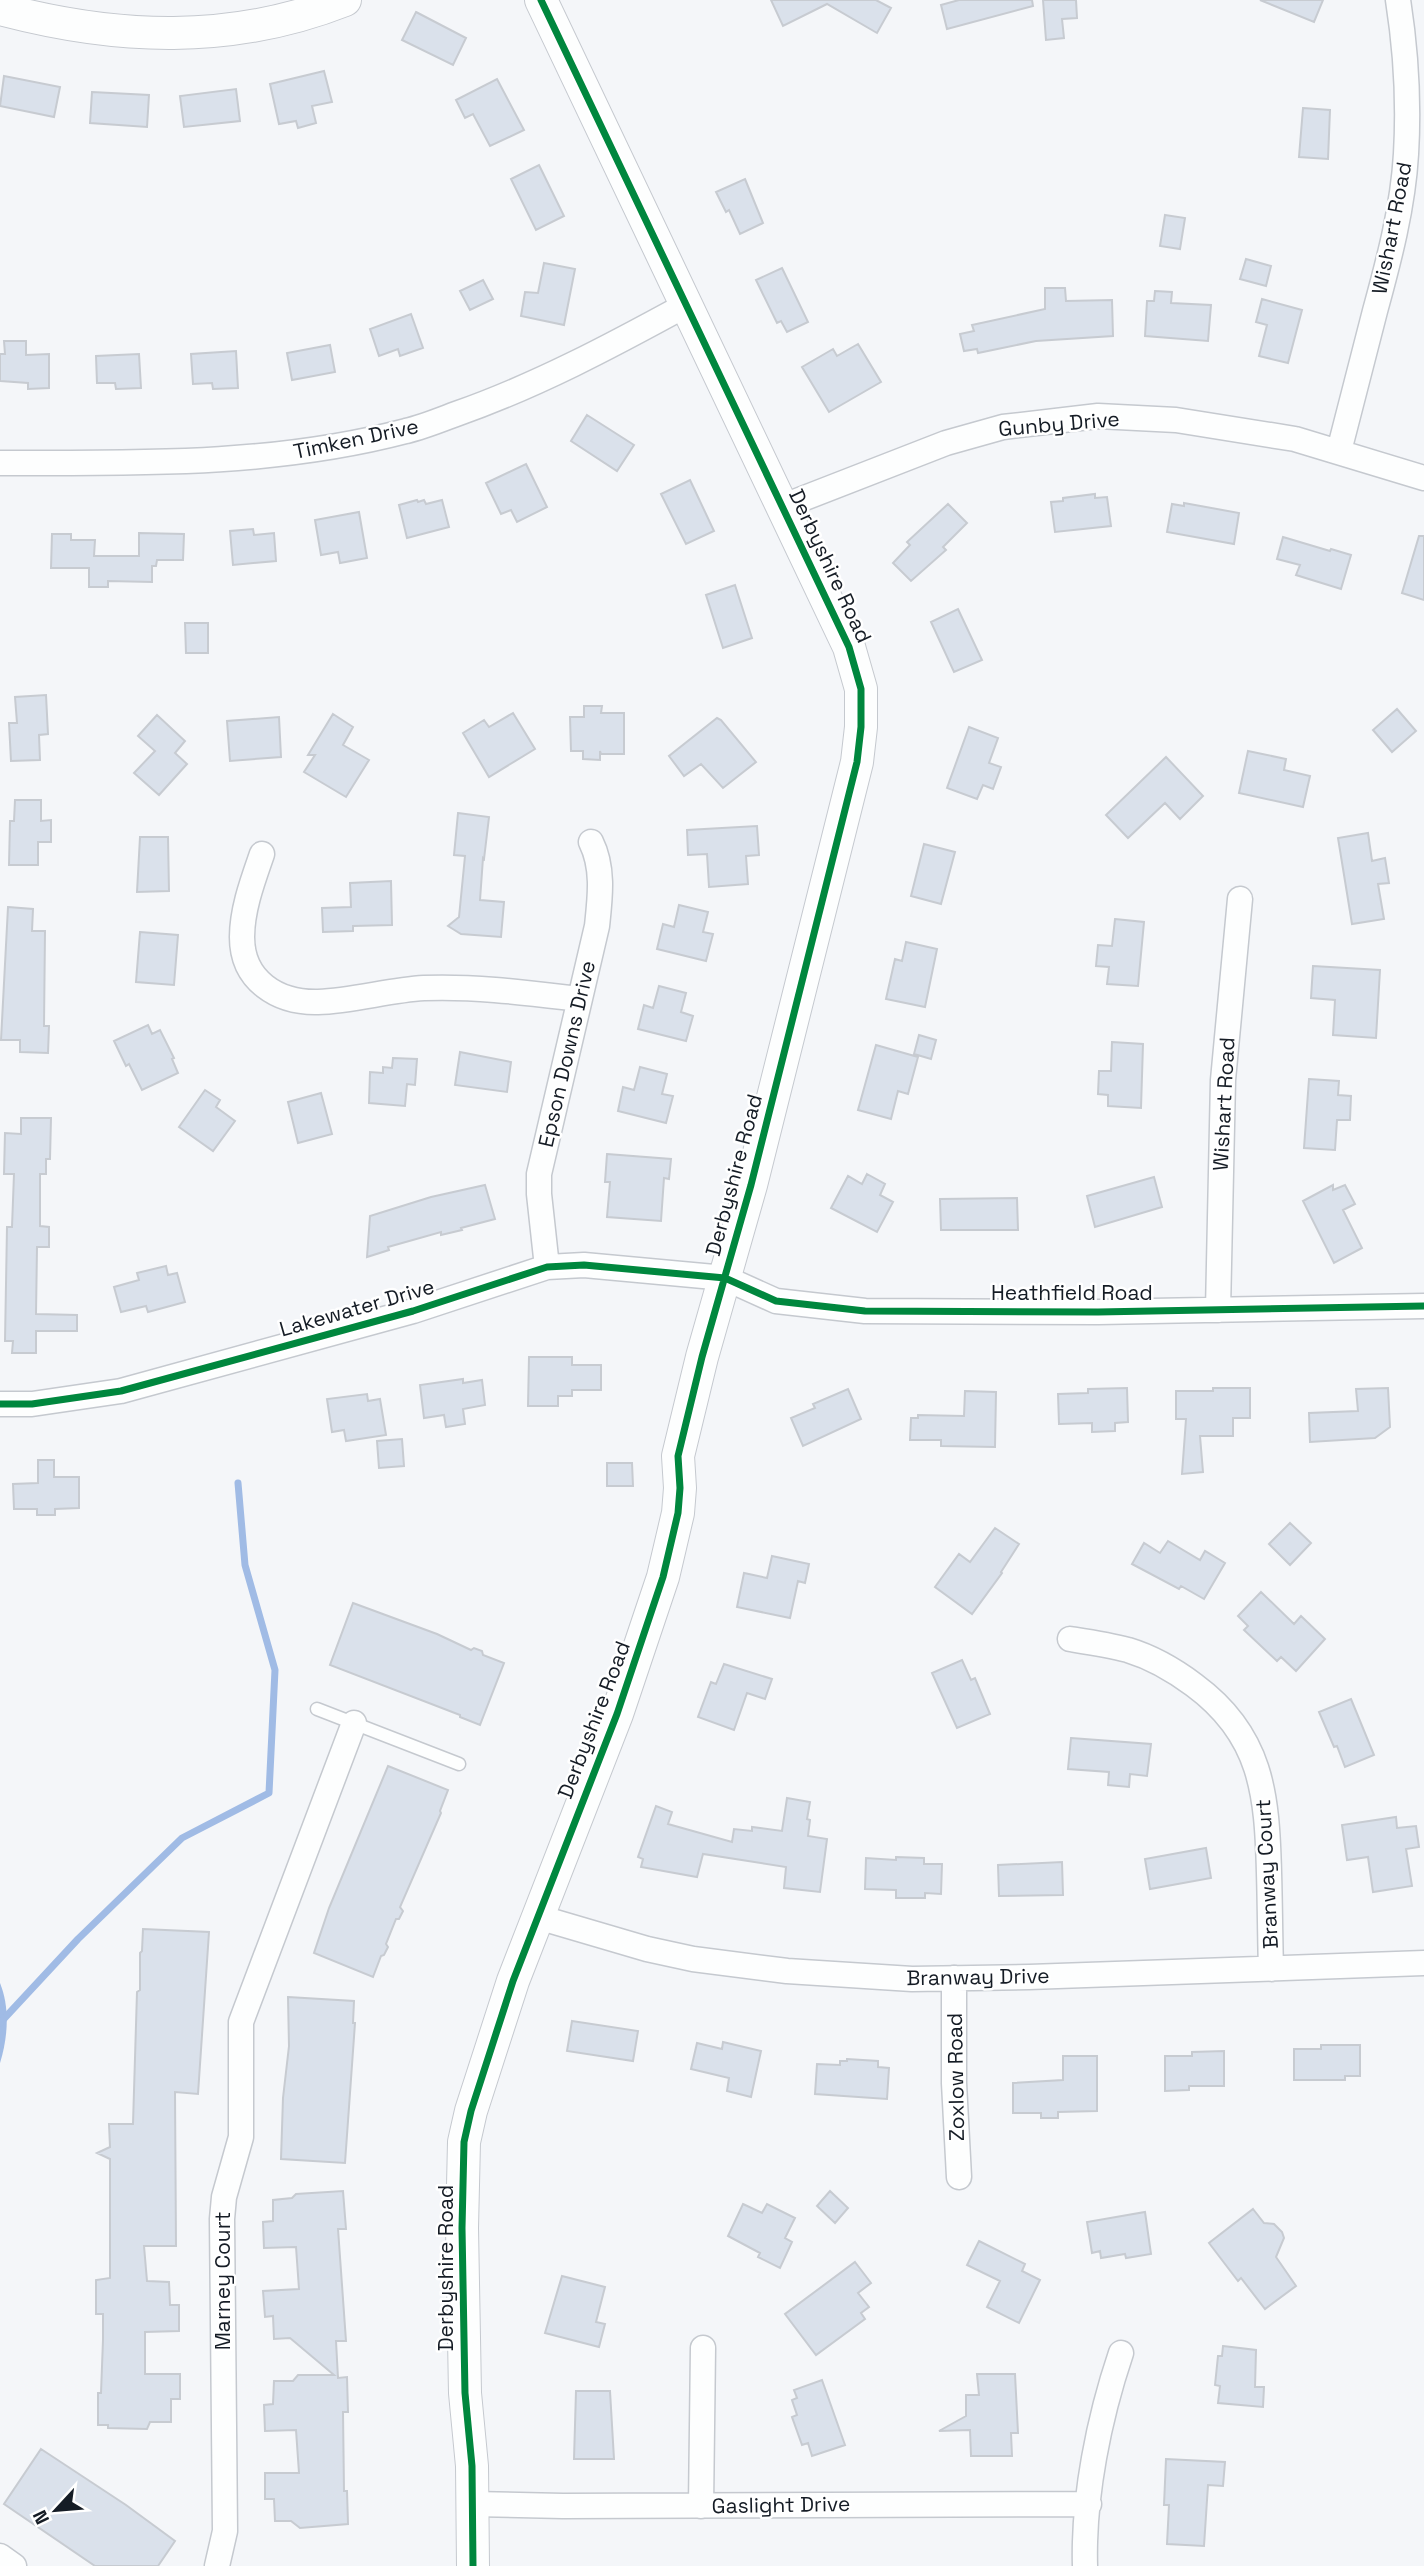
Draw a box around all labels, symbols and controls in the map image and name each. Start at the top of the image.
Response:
street label: Wishart Road [1365,160,1418,296]
street label: Gunby Drive [997,405,1121,442]
street label: Timken Drive [291,412,421,465]
street label: Derbyshire Road [783,485,878,647]
street label: Epson Downs Drive [532,958,601,1150]
street label: Wishart Road [1207,1036,1240,1172]
street label: Derbyshire Road [699,1091,768,1259]
street label: Lakewater Drive [276,1273,437,1343]
street label: Heathfield Road [991,1279,1153,1306]
street label: Derbyshire Road [551,1637,636,1802]
street label: Branway Court [1249,1798,1284,1950]
street label: Branway Drive [906,1962,1050,1991]
street label: Zoxlow Road [941,2013,970,2141]
street label: Derbyshire Road [432,2185,459,2351]
street label: Marney Court [209,2212,236,2350]
north arrow [21,2475,91,2545]
street label: Gaslight Drive [711,2490,851,2519]
text: N [27,2506,55,2528]

